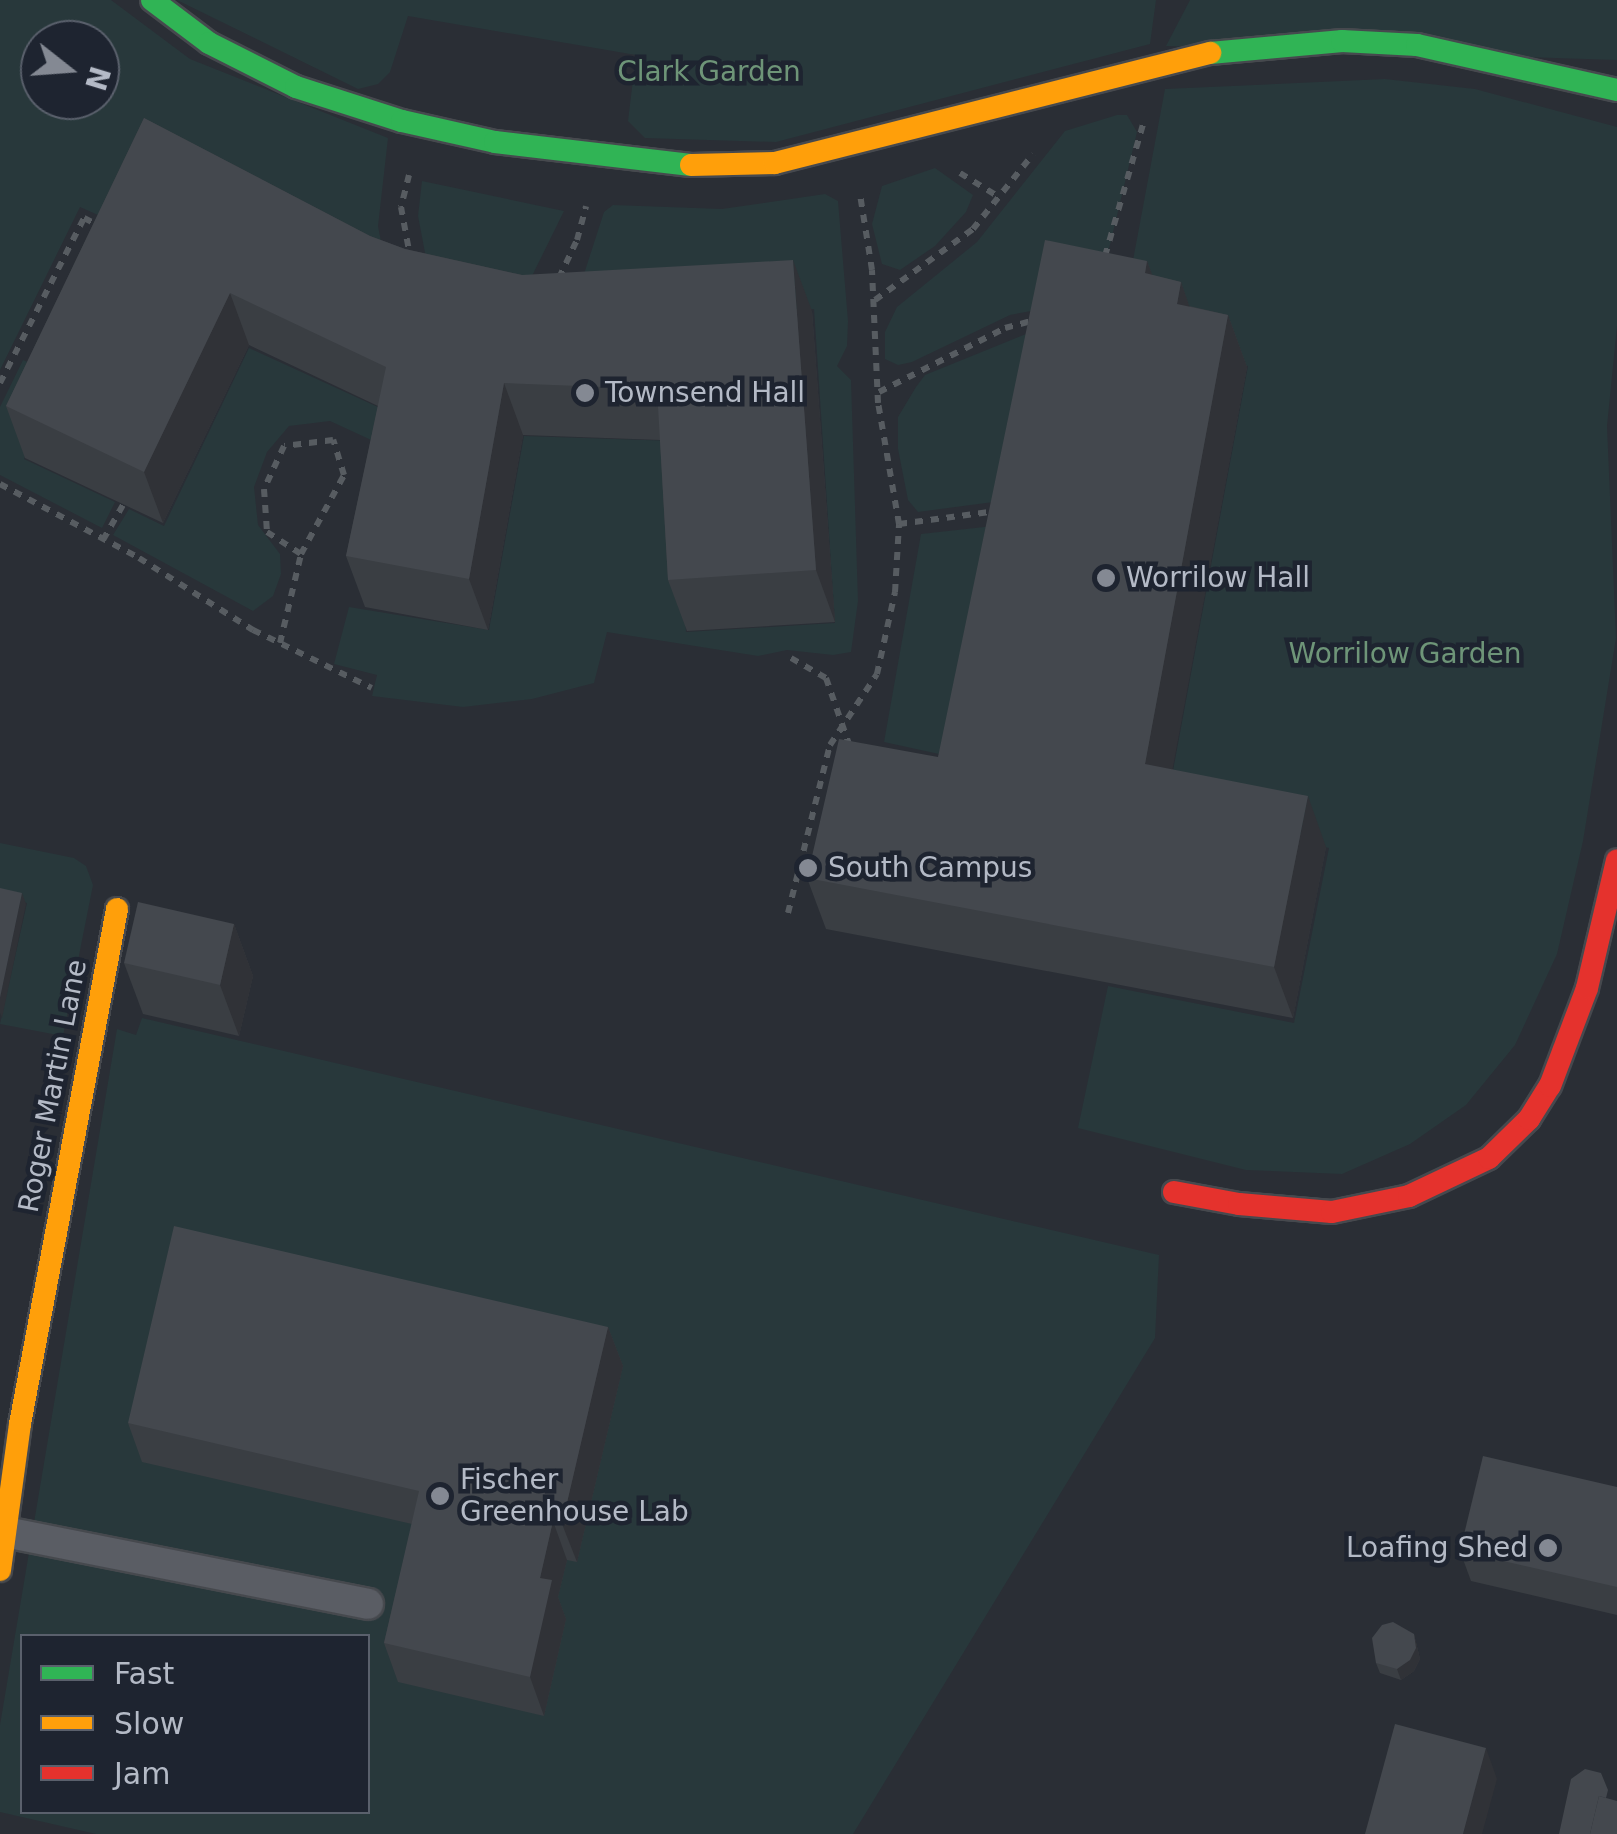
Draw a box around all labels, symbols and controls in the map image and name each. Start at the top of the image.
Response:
north arrow [20,20,120,120]
park label: Clark Garden [617,55,801,89]
text: N [78,62,116,94]
place label: Townsend Hall [605,376,805,410]
marker: Townsend Hall [574,382,596,404]
place label: Worrilow Hall [1126,561,1310,595]
marker: Worrilow Hall [1095,567,1117,589]
park label: Worrilow Garden [1289,637,1521,671]
place label: South Campus [828,851,1032,885]
marker: South Campus [797,857,819,879]
street label: Roger Martin Lane [12,957,94,1215]
place label: Fischer Greenhouse Lab [460,1463,689,1529]
marker: Fischer Greenhouse Lab [429,1485,451,1507]
place label: Loafing Shed [1346,1531,1528,1565]
marker: Loafing Shed [1537,1537,1559,1559]
legend [20,1634,370,1814]
text: Fast [114,1656,174,1691]
text: Slow [114,1706,184,1741]
text: Jam [114,1756,170,1791]

